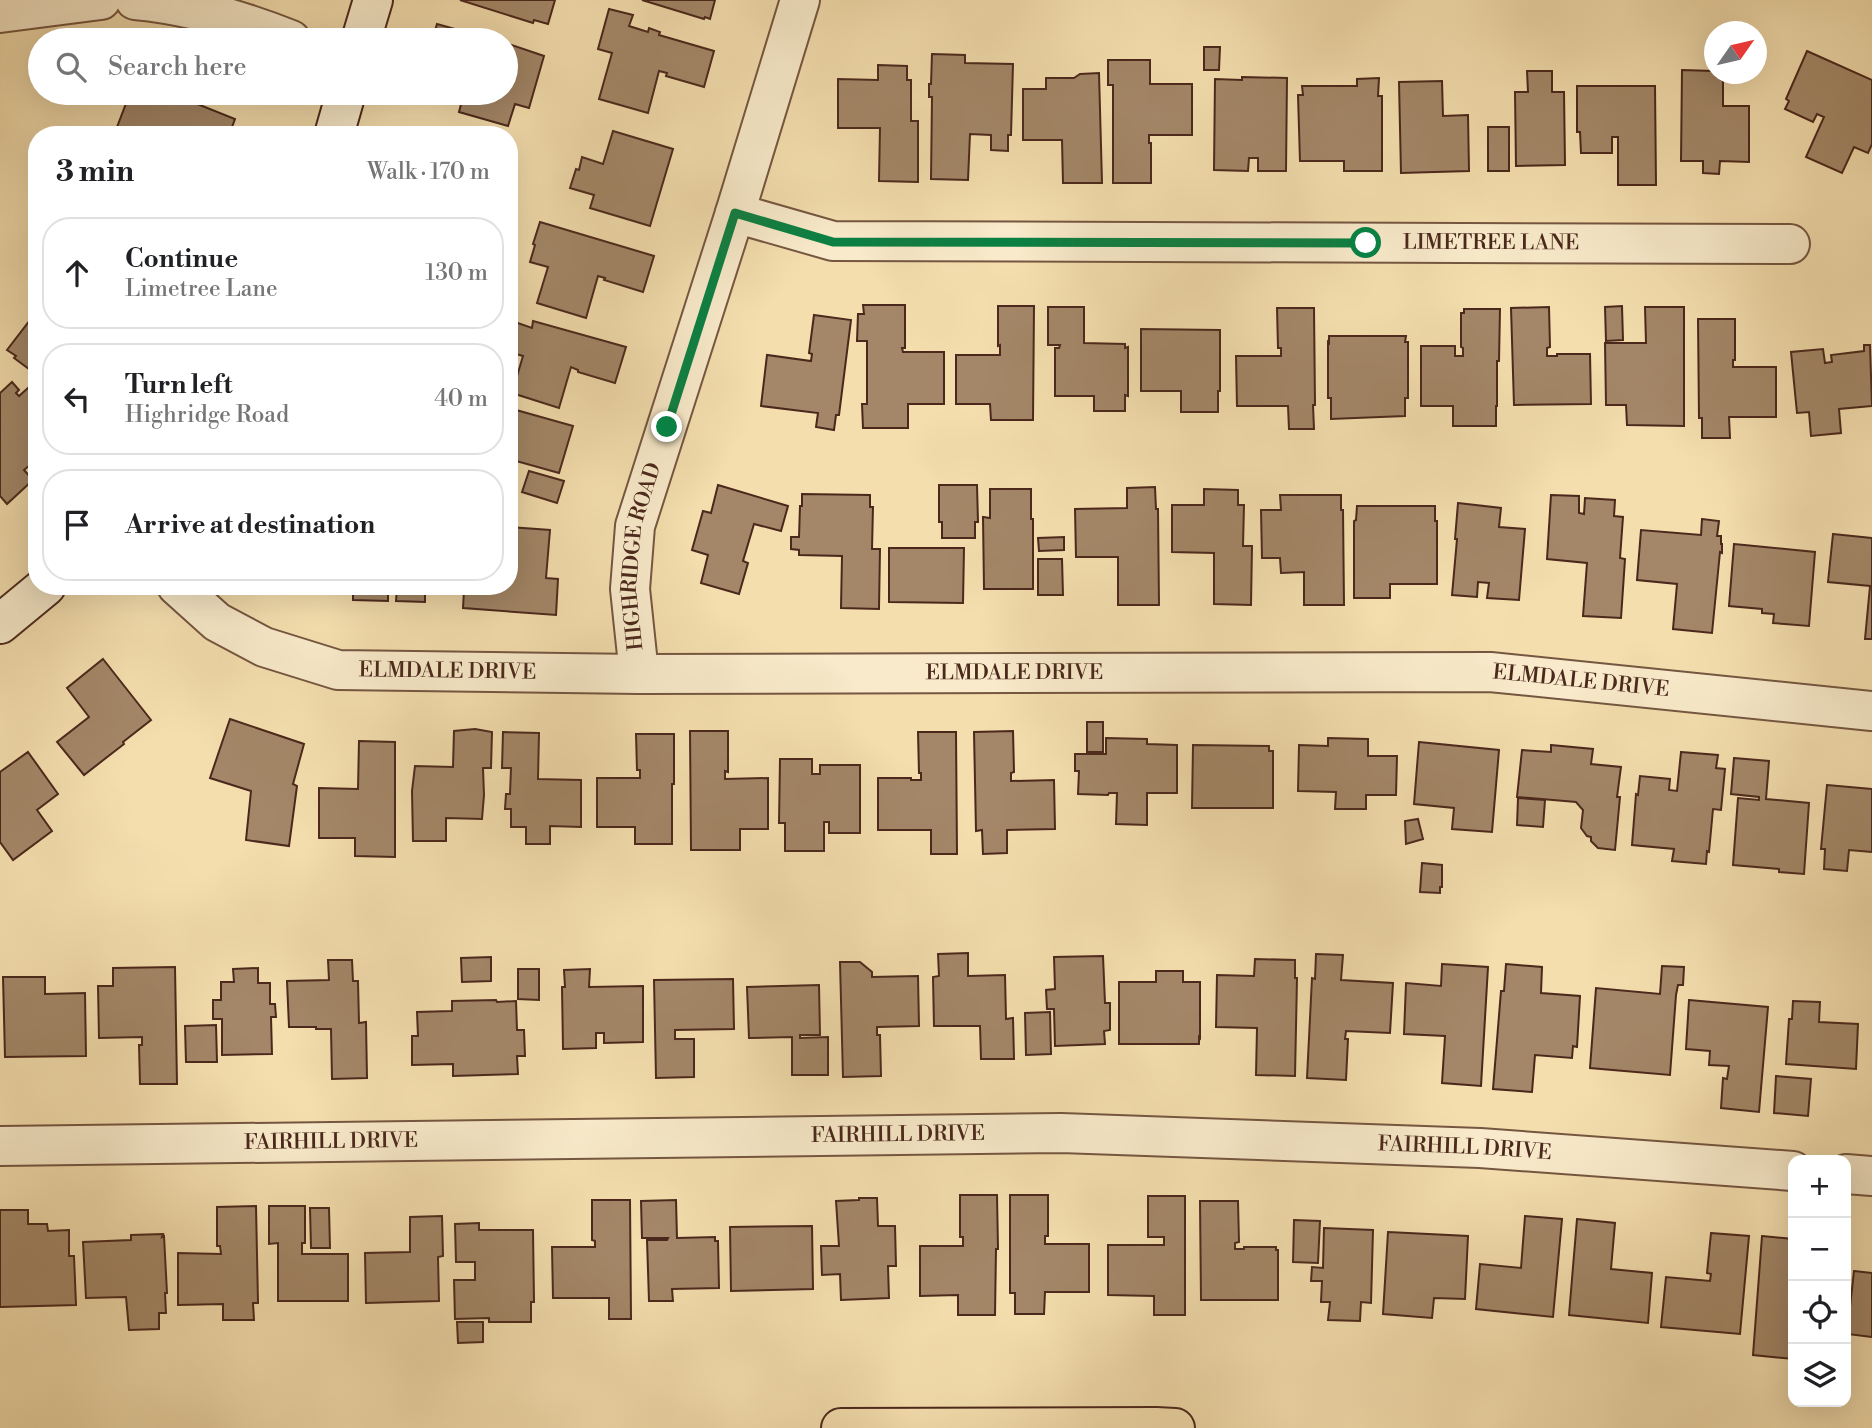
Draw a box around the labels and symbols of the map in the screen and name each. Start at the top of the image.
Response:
north arrow [1704,21,1767,84]
route start [1350,227,1381,258]
street label: LIMETREE LANE [1403,230,1579,256]
route end [651,411,682,442]
street label: HIGHRIDGE ROAD [617,459,667,652]
street label: ELMDALE DRIVE [358,657,536,686]
street label: ELMDALE DRIVE [1491,659,1671,703]
street label: ELMDALE DRIVE [926,660,1103,686]
street label: FAIRHILL DRIVE [811,1121,985,1149]
street label: FAIRHILL DRIVE [244,1128,418,1156]
street label: FAIRHILL DRIVE [1377,1131,1553,1166]

